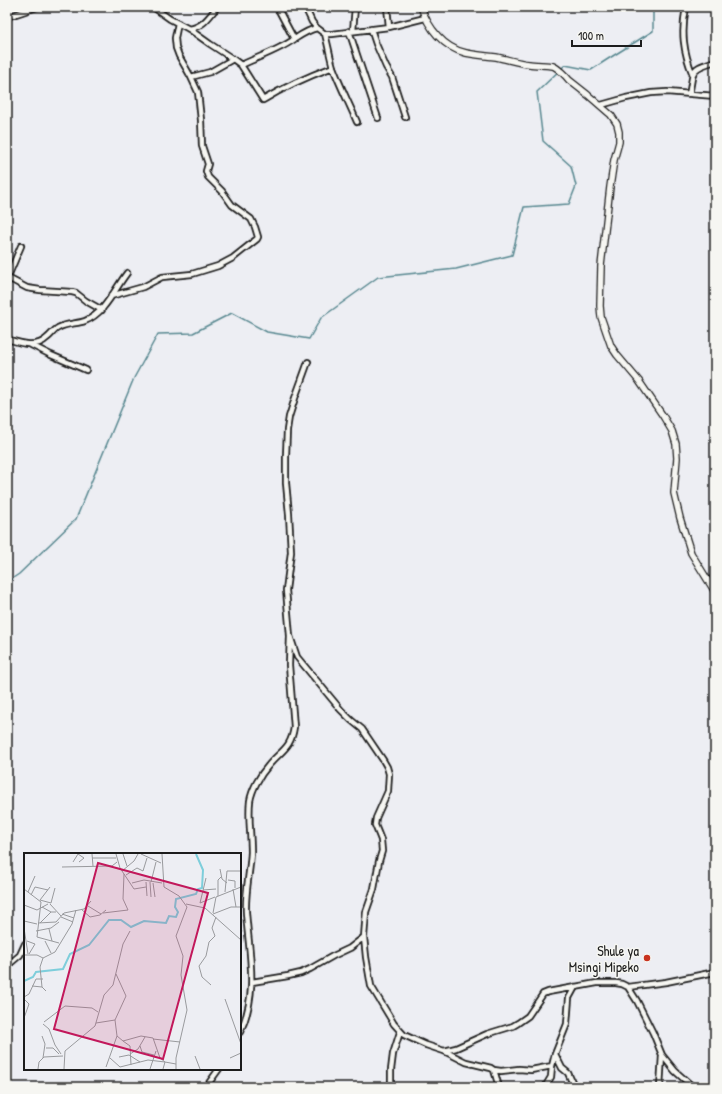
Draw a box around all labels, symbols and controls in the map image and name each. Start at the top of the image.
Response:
scale bar [572,22,641,48]
text: 100 m [578,27,604,44]
inset map [24,853,241,1070]
place label: Shule ya Msingi Mipeko [569,941,640,977]
marker: Shule ya Msingi Mipeko [642,953,652,963]

